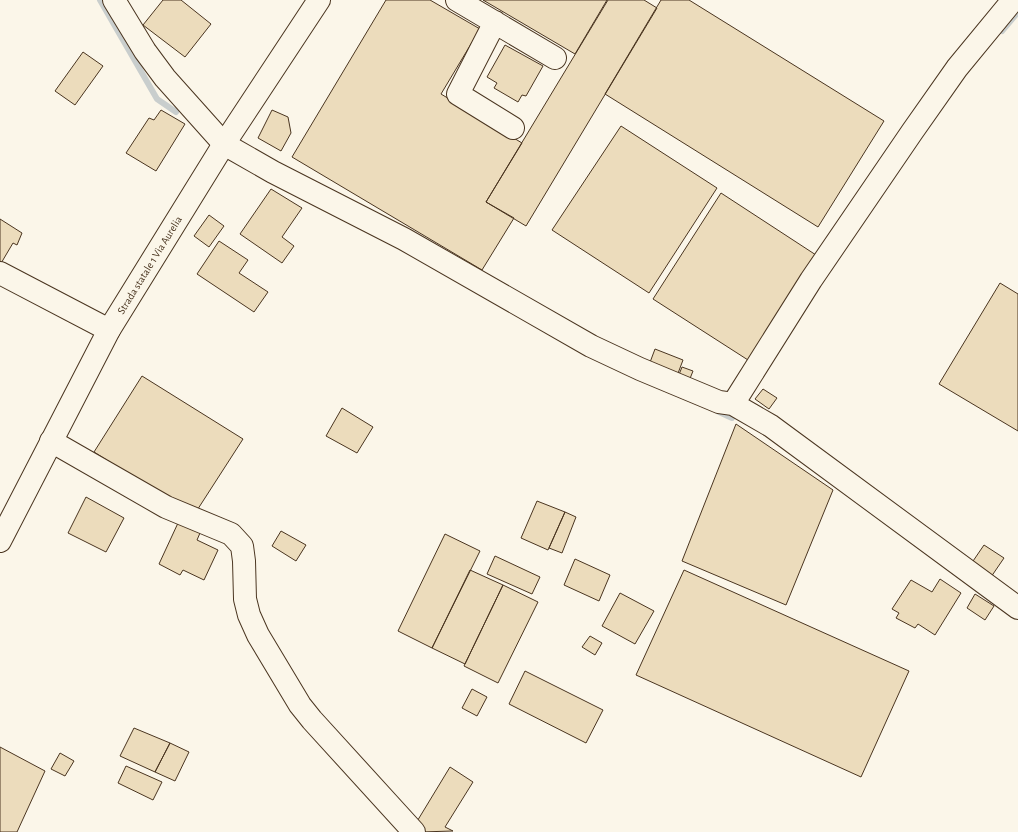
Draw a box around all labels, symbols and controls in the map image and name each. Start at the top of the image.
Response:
street label: Strada statale 1 Via Aurelia [115,214,184,316]

